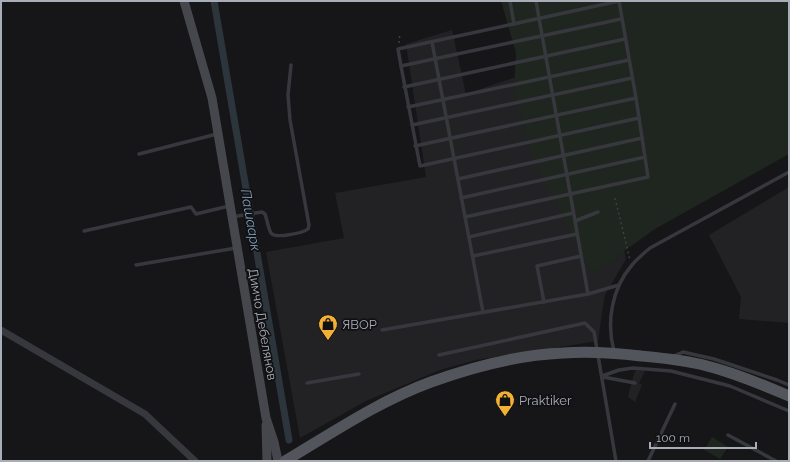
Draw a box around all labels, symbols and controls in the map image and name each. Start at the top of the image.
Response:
water label: Пашаарк [238,188,264,252]
street label: Димчо Дебелянов [245,267,280,381]
shop icon: ЯВОР [317,313,339,341]
place label: ЯВОР [342,317,377,332]
shop icon: Praktiker [494,389,516,417]
place label: Praktiker [519,393,572,408]
scale bar [650,424,756,450]
text: 100 m [656,431,690,445]

